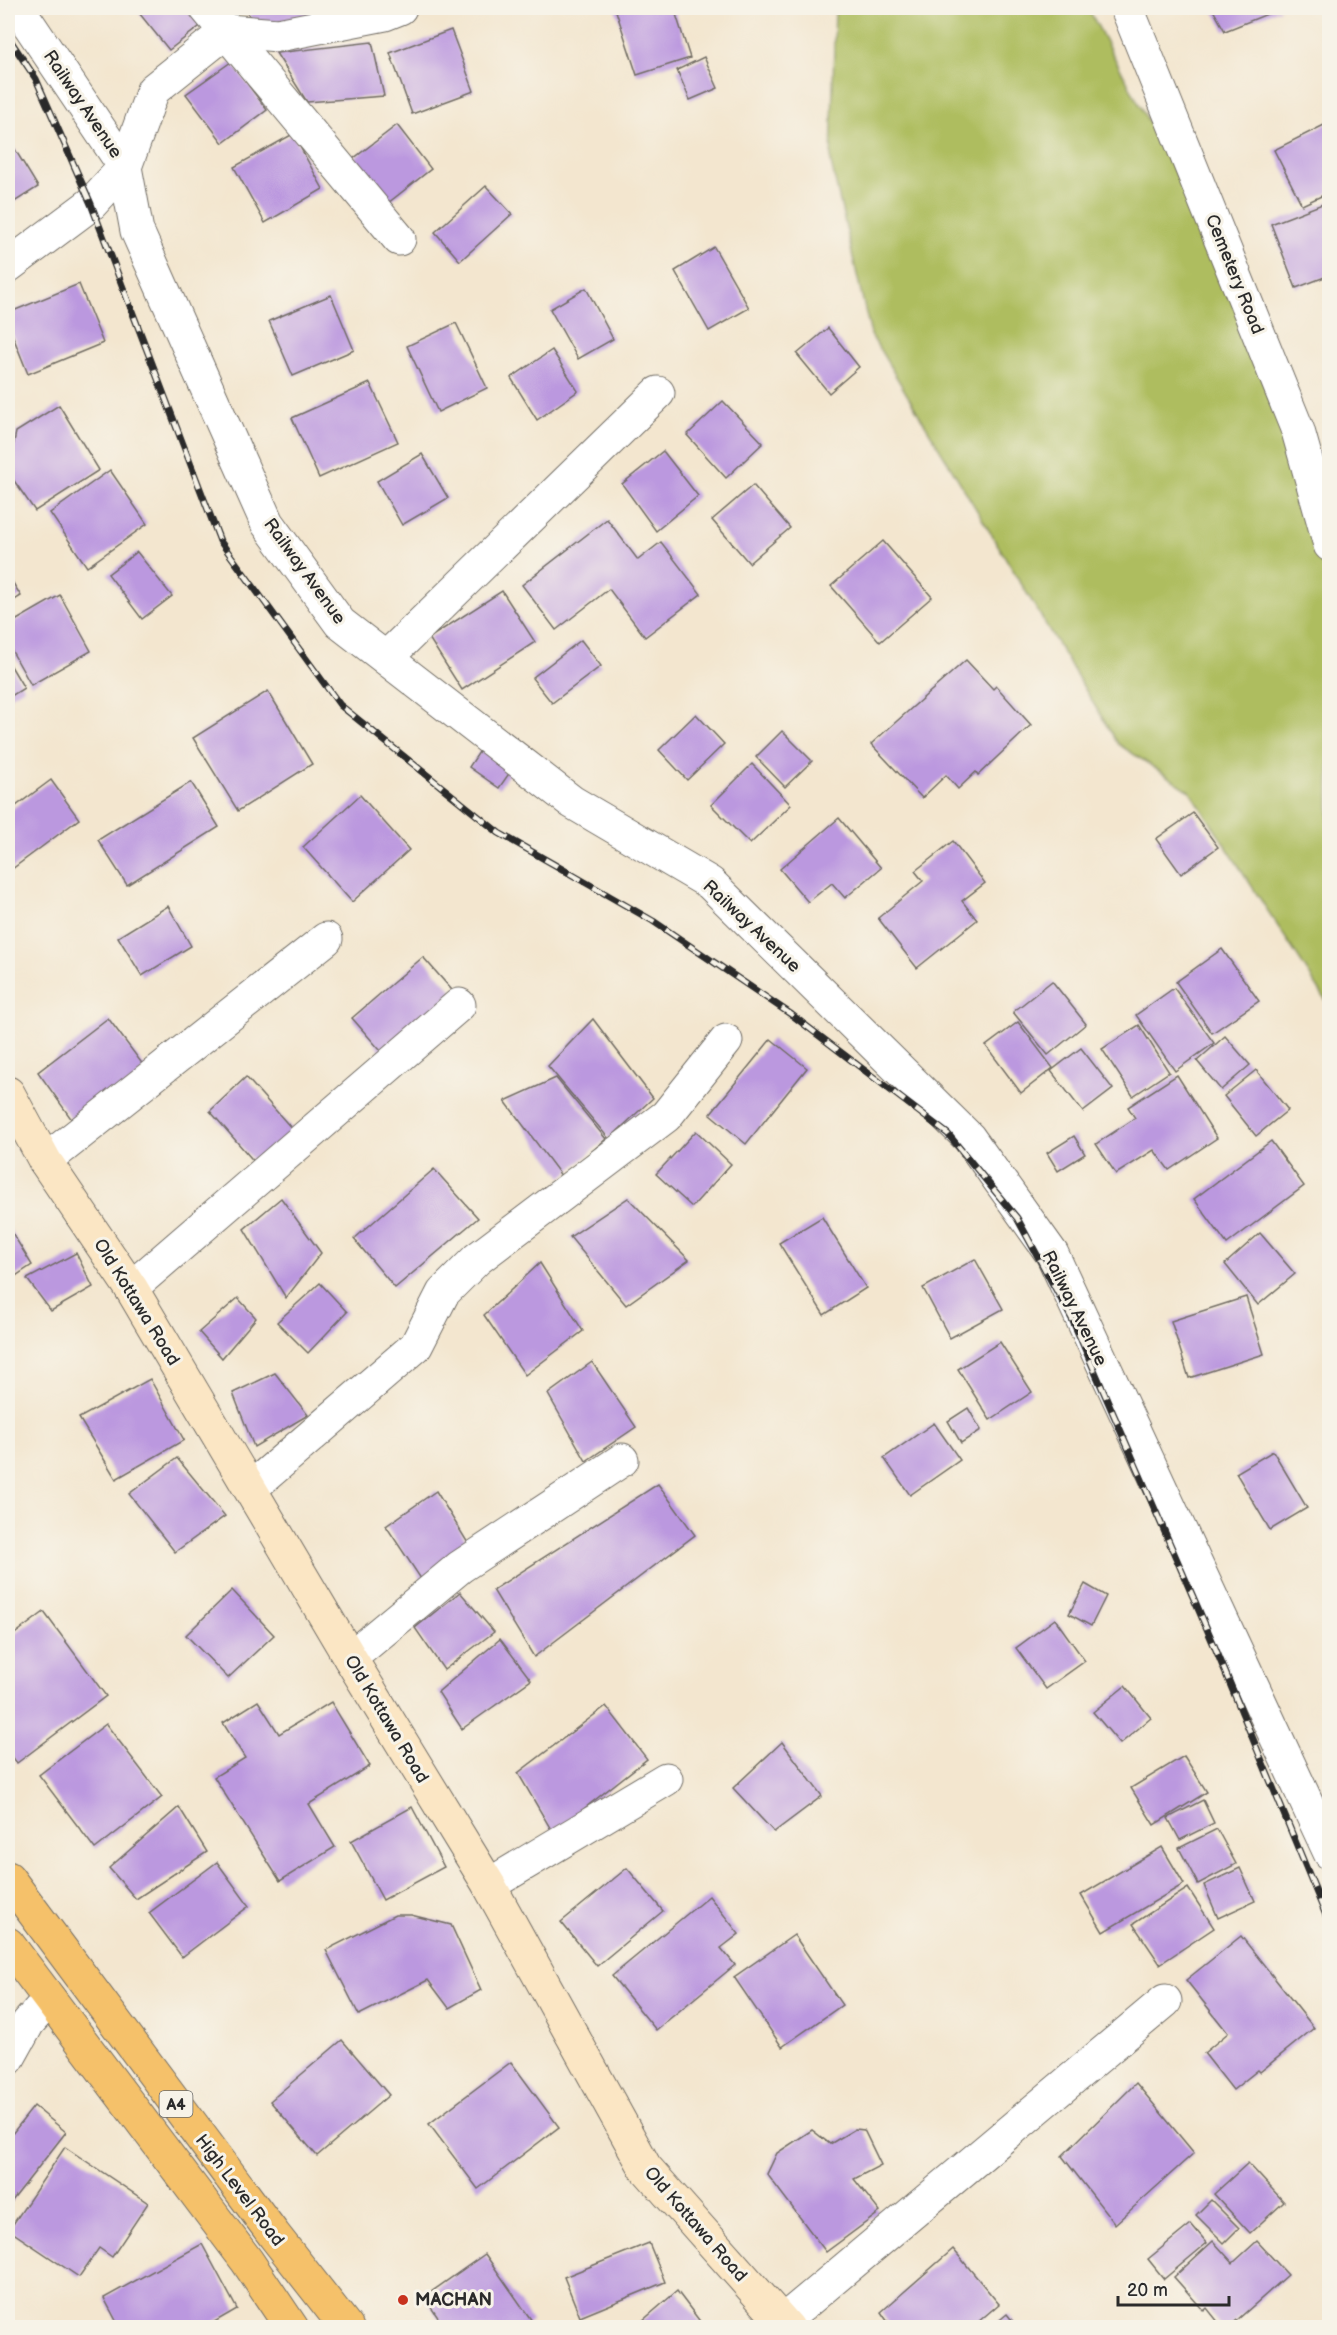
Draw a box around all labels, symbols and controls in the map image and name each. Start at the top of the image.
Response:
street label: Railway Avenue [39,46,127,162]
street label: Cemetery Road [1201,211,1268,337]
street label: Railway Avenue [259,514,350,629]
street label: Railway Avenue [699,876,805,977]
street label: Old Kottawa Road [89,1235,184,1369]
street label: Railway Avenue [1038,1247,1112,1370]
street label: Old Kottawa Road [340,1652,433,1787]
road number: A4 [160,2091,192,2117]
street label: High Level Road [191,2130,288,2250]
street label: Old Kottawa Road [640,2163,751,2286]
scale bar [1118,2269,1229,2307]
text: 20 m [1127,2280,1168,2301]
place label: MACHAN [415,2290,492,2311]
marker: MACHAN [396,2293,410,2307]

